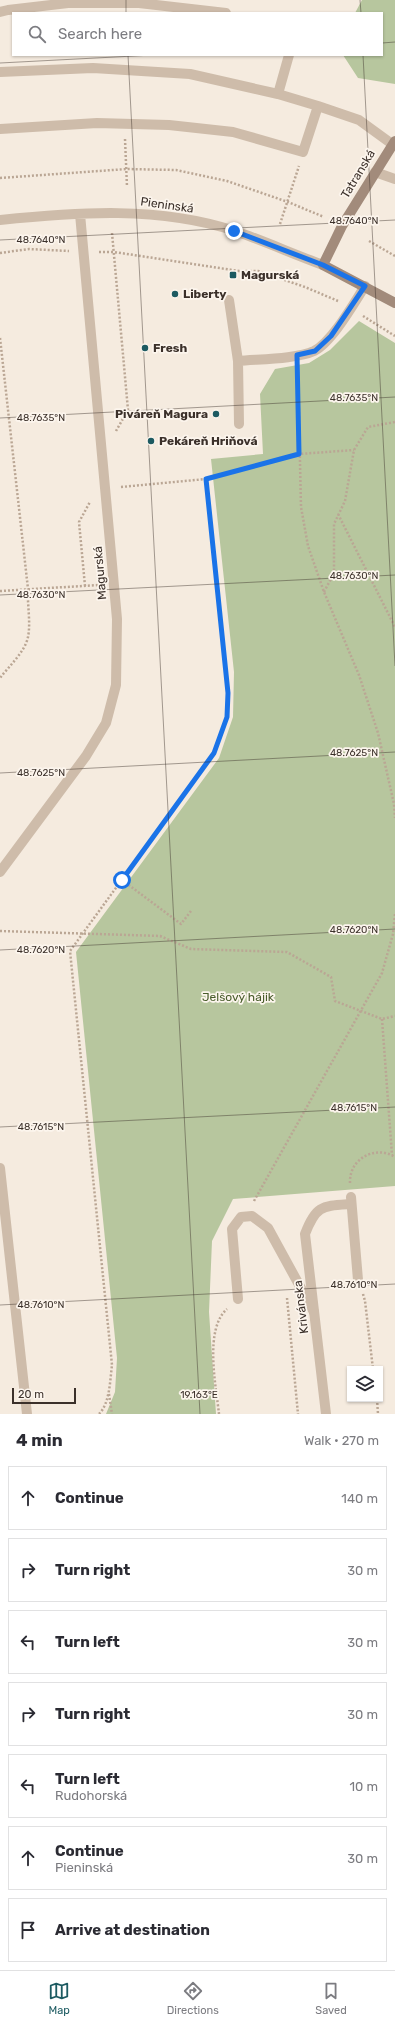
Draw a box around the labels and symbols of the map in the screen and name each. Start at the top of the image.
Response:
street label: Tatranská [338,147,378,201]
street label: Pieninská [139,194,195,216]
text: 48.7640°N [330,215,379,227]
route end [225,222,243,240]
text: 48.7640°N [17,234,66,246]
place label: Magurská [241,268,299,282]
marker: Magurská [228,270,238,280]
place label: Liberty [183,287,227,301]
marker: Liberty [170,289,180,299]
place label: Fresh [153,341,187,355]
marker: Fresh [140,343,150,353]
text: 48.7635°N [330,392,378,404]
place label: Piváreň Magura [115,407,208,421]
marker: Piváreň Magura [211,409,221,419]
text: 48.7635°N [17,412,65,424]
place label: Pekáreň Hriňová [159,434,258,448]
marker: Pekáreň Hriňová [146,436,156,446]
street label: Magurská [91,546,109,600]
text: 48.7630°N [330,570,378,582]
text: 48.7630°N [17,589,65,601]
text: 48.7625°N [330,747,378,759]
text: 48.7625°N [17,767,65,779]
route start [113,871,131,889]
text: 48.7620°N [330,924,378,936]
text: 48.7620°N [17,944,65,956]
park label: Jelšový hájik [202,990,275,1004]
text: 48.7615°N [331,1102,377,1114]
text: 48.7615°N [18,1121,64,1133]
street label: Krivánska [291,1279,311,1335]
text: 48.7610°N [331,1279,377,1291]
text: 48.7610°N [18,1299,64,1311]
scale bar [12,1386,76,1405]
text: 19.163°E [180,1389,218,1401]

